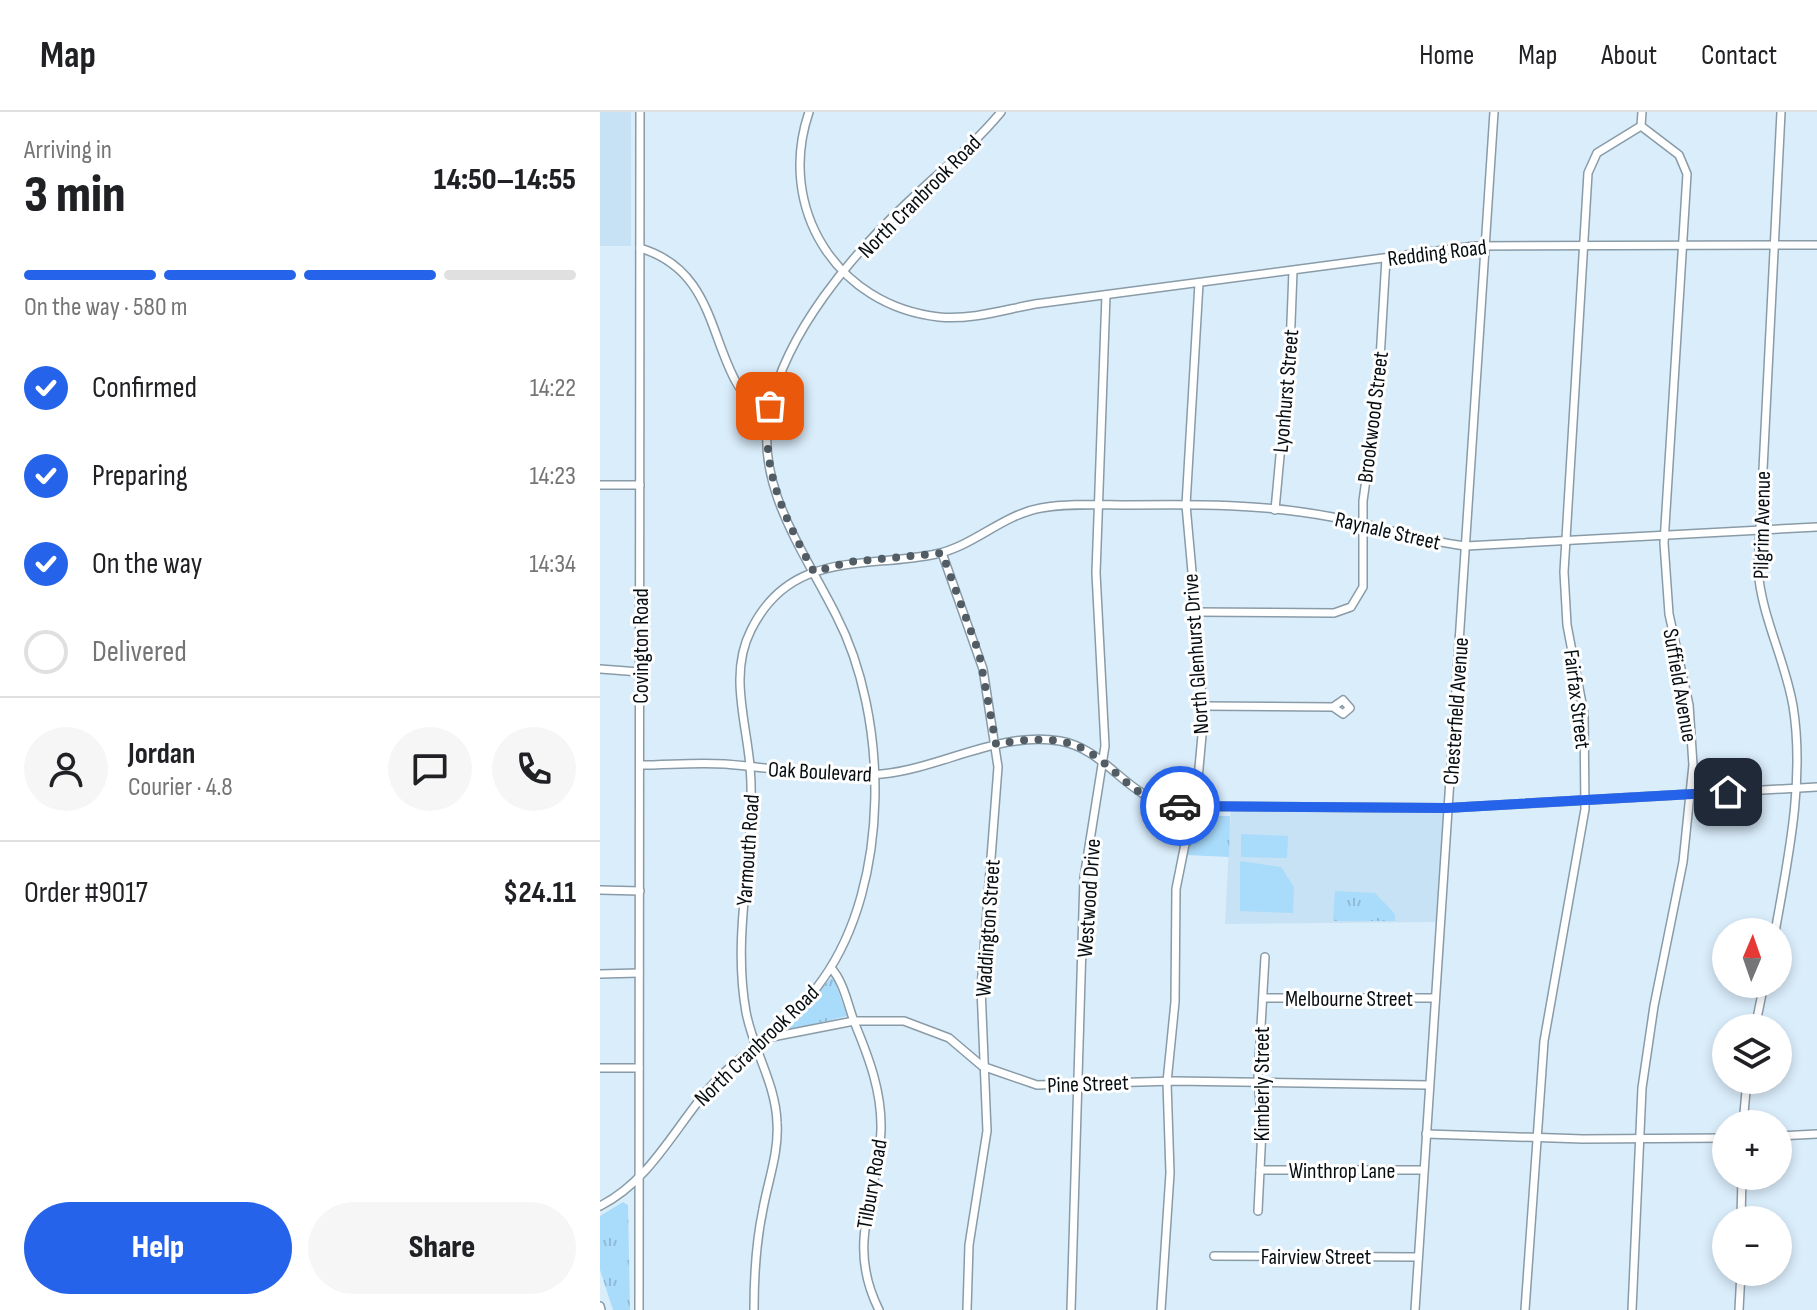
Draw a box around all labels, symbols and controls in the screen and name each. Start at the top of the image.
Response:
text: Map [40,33,96,78]
text: Home [1419,39,1474,72]
text: Map [1518,39,1557,72]
text: About [1601,39,1657,72]
text: Contact [1701,39,1777,72]
street label: North Cranbrook Road [853,130,987,264]
text: Arriving in [24,135,112,166]
text: 14:50–14:55 [434,162,576,198]
text: 3 min [24,164,126,227]
street label: Redding Road [1386,234,1488,273]
text: On the way · 580 m [24,292,187,323]
street label: Lyonhurst Street [1268,328,1305,454]
street label: Brookwood Street [1352,350,1395,484]
icon: check [24,366,68,410]
text: Confirmed [92,370,197,406]
pin [736,372,804,440]
text: 14:22 [530,373,576,404]
icon: bag [748,384,792,428]
icon: check [24,454,68,498]
text: Preparing [92,458,188,494]
text: 14:23 [529,461,576,492]
street label: Pilgrim Avenue [1748,471,1777,579]
street label: Raynale Street [1332,506,1443,557]
icon: check [24,542,68,586]
text: On the way [92,546,202,582]
text: 14:34 [529,549,576,580]
street label: North Glenhurst Drive [1177,573,1216,735]
street label: Covington Road [628,588,655,704]
street label: Suffield Avenue [1656,626,1703,744]
text: Delivered [92,634,187,670]
street label: Chesterfield Avenue [1438,636,1475,786]
street label: Fairfax Street [1557,648,1596,751]
button: person [24,727,108,811]
button: chat [388,727,472,811]
button: phone [492,727,576,811]
text: Jordan [128,736,195,772]
street label: Oak Boulevard [767,756,872,789]
pin [1694,758,1762,826]
courier [1140,766,1220,846]
icon: home [1706,770,1750,814]
text: Courier · 4.8 [128,772,233,803]
icon: car [1158,784,1202,828]
street label: Yarmouth Road [731,793,766,907]
street label: Westwood Drive [1072,838,1107,958]
street label: Waddington Street [970,858,1007,998]
text: Order #9017 [24,875,148,911]
text: $24.11 [503,875,576,911]
north arrow [1712,918,1792,998]
map controls [1712,918,1792,1286]
street label: North Cranbrook Road [689,980,825,1112]
street label: Melbourne Street [1285,986,1413,1013]
button: layers [1712,1014,1792,1094]
street label: Kimberly Street [1249,1026,1276,1142]
street label: Pine Street [1047,1070,1130,1099]
button: + [1712,1110,1792,1190]
street label: Tilbury Road [851,1137,894,1231]
street label: Winthrop Lane [1289,1158,1395,1185]
button: Help [24,1202,292,1294]
button: Share [308,1202,576,1294]
button: − [1712,1206,1792,1286]
street label: Fairview Street [1261,1244,1372,1271]

